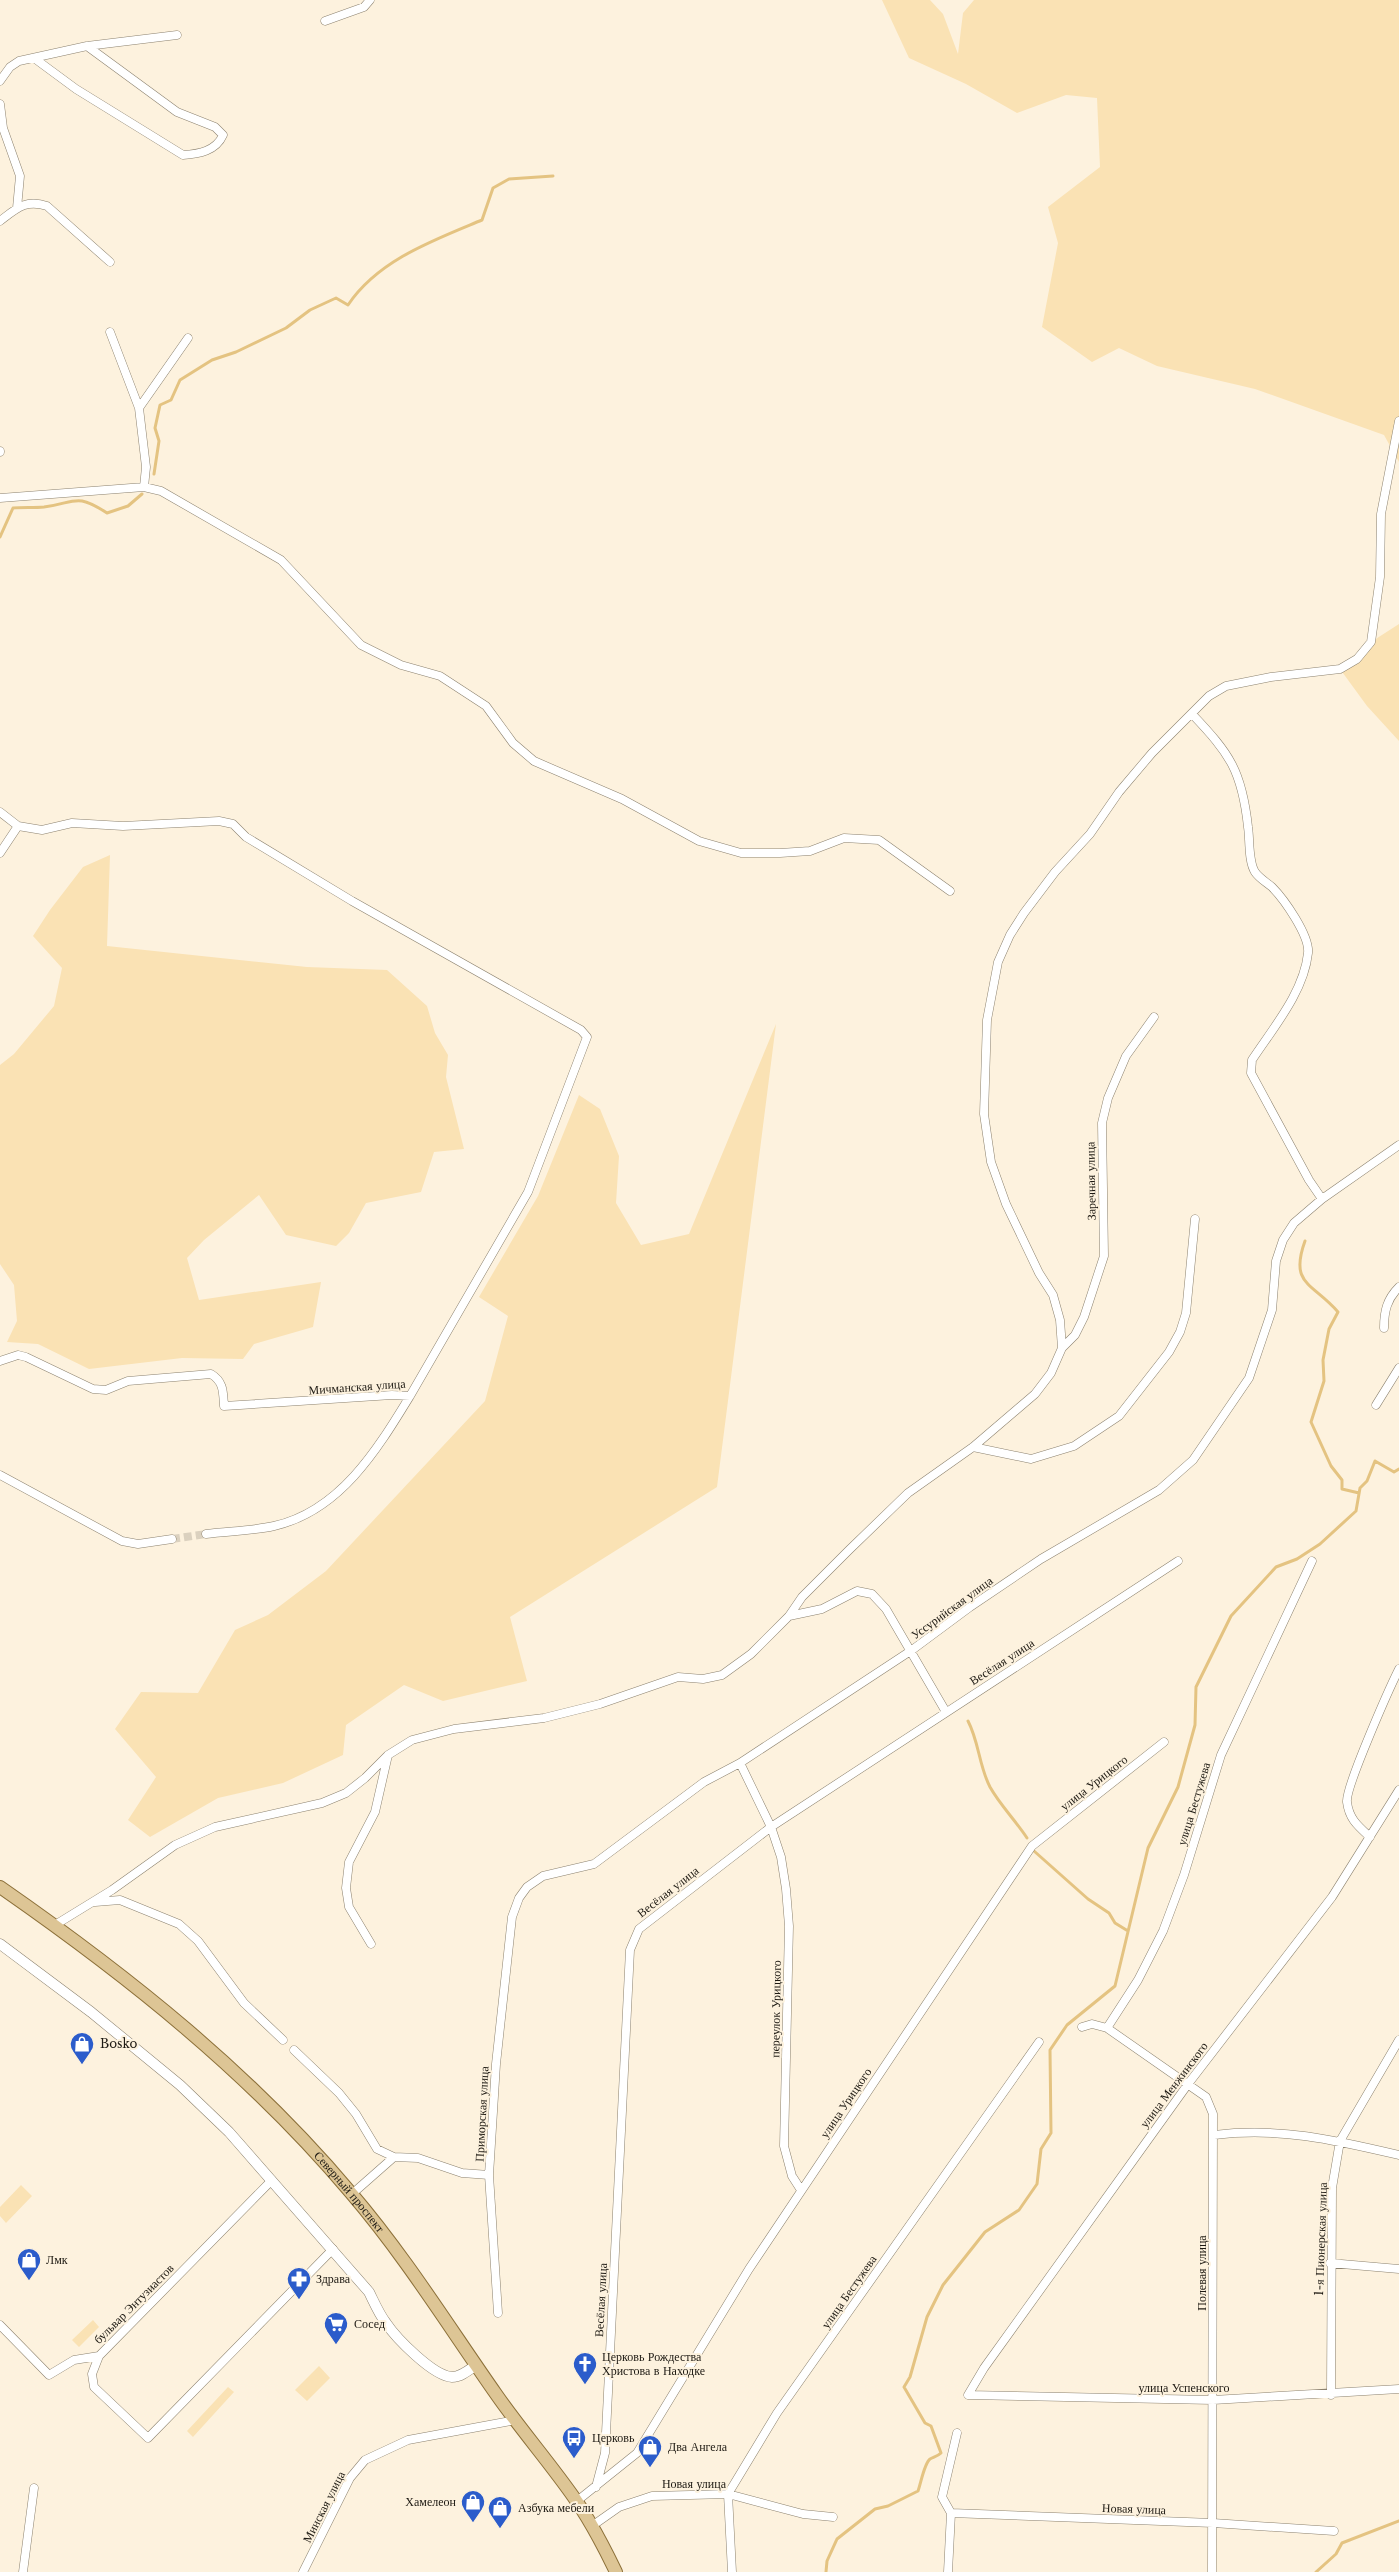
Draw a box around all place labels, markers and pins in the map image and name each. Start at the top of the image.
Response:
shop icon: Bosko [69,2031,95,2065]
place label: Bosko [100,2036,137,2051]
shop icon: Лмк [16,2247,42,2281]
place label: Лмк [46,2252,68,2267]
pharmacy icon: Здрава [286,2266,312,2300]
place label: Здрава [316,2271,351,2286]
supermarket icon: Сосед [323,2311,349,2345]
place label: Сосед [354,2316,385,2331]
place label: Церковь Рождества Христова в Находке [602,2349,705,2378]
church icon: Церковь Рождества Христова в Находке [572,2351,598,2385]
bus stop icon: Церковь [561,2425,587,2459]
place label: Церковь [592,2430,635,2445]
shop icon: Два Ангела [637,2434,663,2468]
place label: Два Ангела [668,2439,728,2454]
shop icon: Хамелеон [460,2489,486,2523]
place label: Хамелеон [405,2494,457,2509]
shop icon: Азбука мебели [487,2495,513,2529]
place label: Азбука мебели [518,2500,595,2515]

